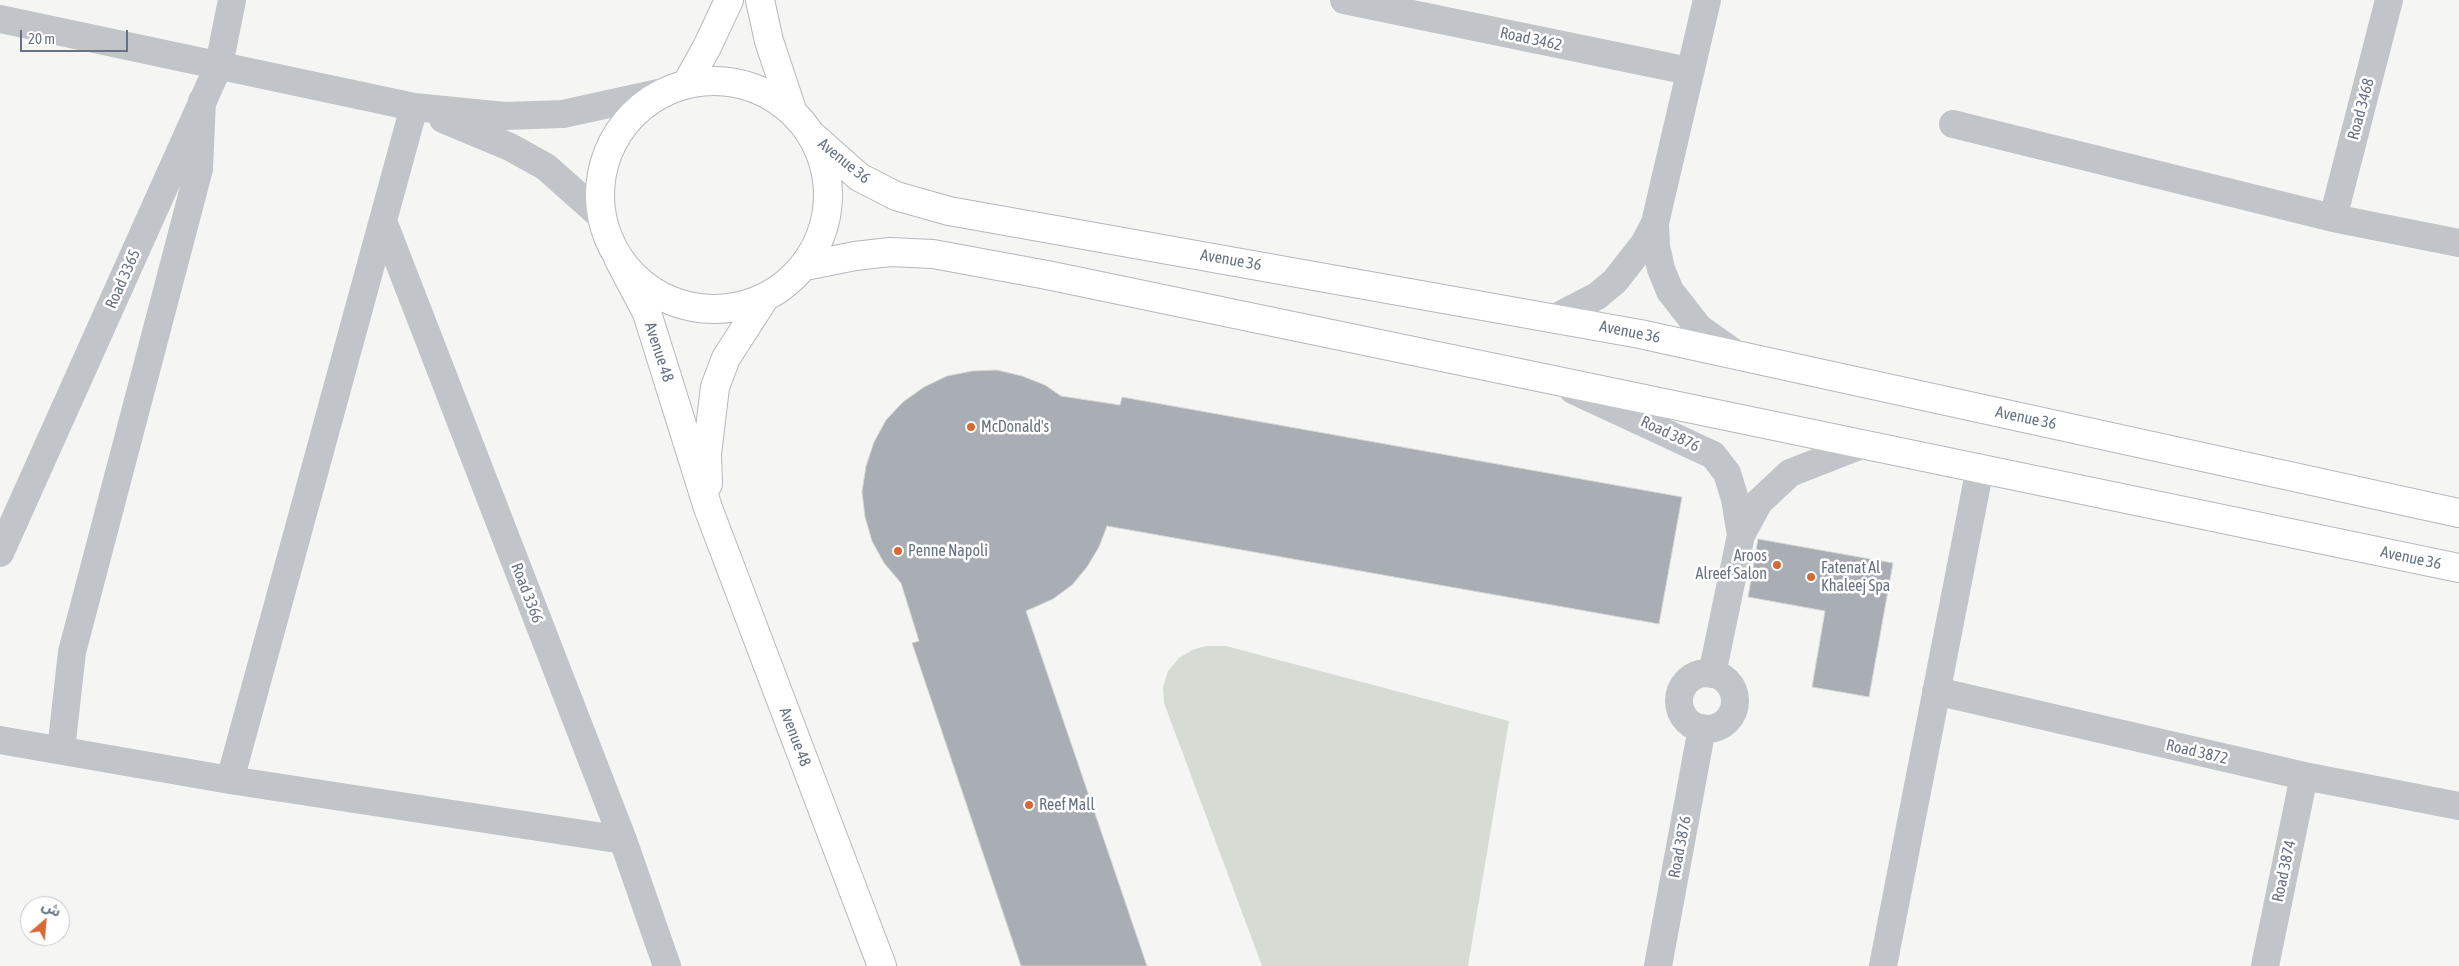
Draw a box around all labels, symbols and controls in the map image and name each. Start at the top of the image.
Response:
scale bar [22,20,130,52]
street label: Road 3462 [1498,23,1564,55]
text: 20 m [28,30,55,47]
street label: Road 3468 [2344,76,2378,142]
street label: Avenue 36 [814,134,874,188]
street label: Avenue 36 [1199,245,1263,275]
street label: Road 3365 [101,246,145,312]
street label: Avenue 36 [1598,317,1662,347]
street label: Avenue 48 [640,320,678,384]
street label: Avenue 36 [1994,402,2058,434]
street label: Road 3876 [1637,412,1703,456]
place label: McDonald's [981,417,1049,437]
marker: McDonald's [965,421,977,433]
place label: Penne Napoli [908,541,988,561]
street label: Avenue 36 [2379,542,2443,574]
marker: Penne Napoli [892,545,904,557]
place label: Aroos Alreef Salon [1696,546,1767,584]
place label: Fatenat Al Khaleej Spa [1821,558,1890,596]
marker: Aroos Alreef Salon [1771,559,1783,571]
street label: Road 3366 [507,560,547,626]
marker: Fatenat Al Khaleej Spa [1805,571,1817,583]
street label: Avenue 48 [775,705,815,769]
street label: Road 3872 [2164,736,2230,768]
place label: Reef Mall [1039,795,1095,815]
marker: Reef Mall [1023,799,1035,811]
street label: Road 3876 [1665,814,1695,880]
street label: Road 3874 [2268,838,2300,904]
north arrow [20,896,70,946]
text: ش [39,897,64,920]

